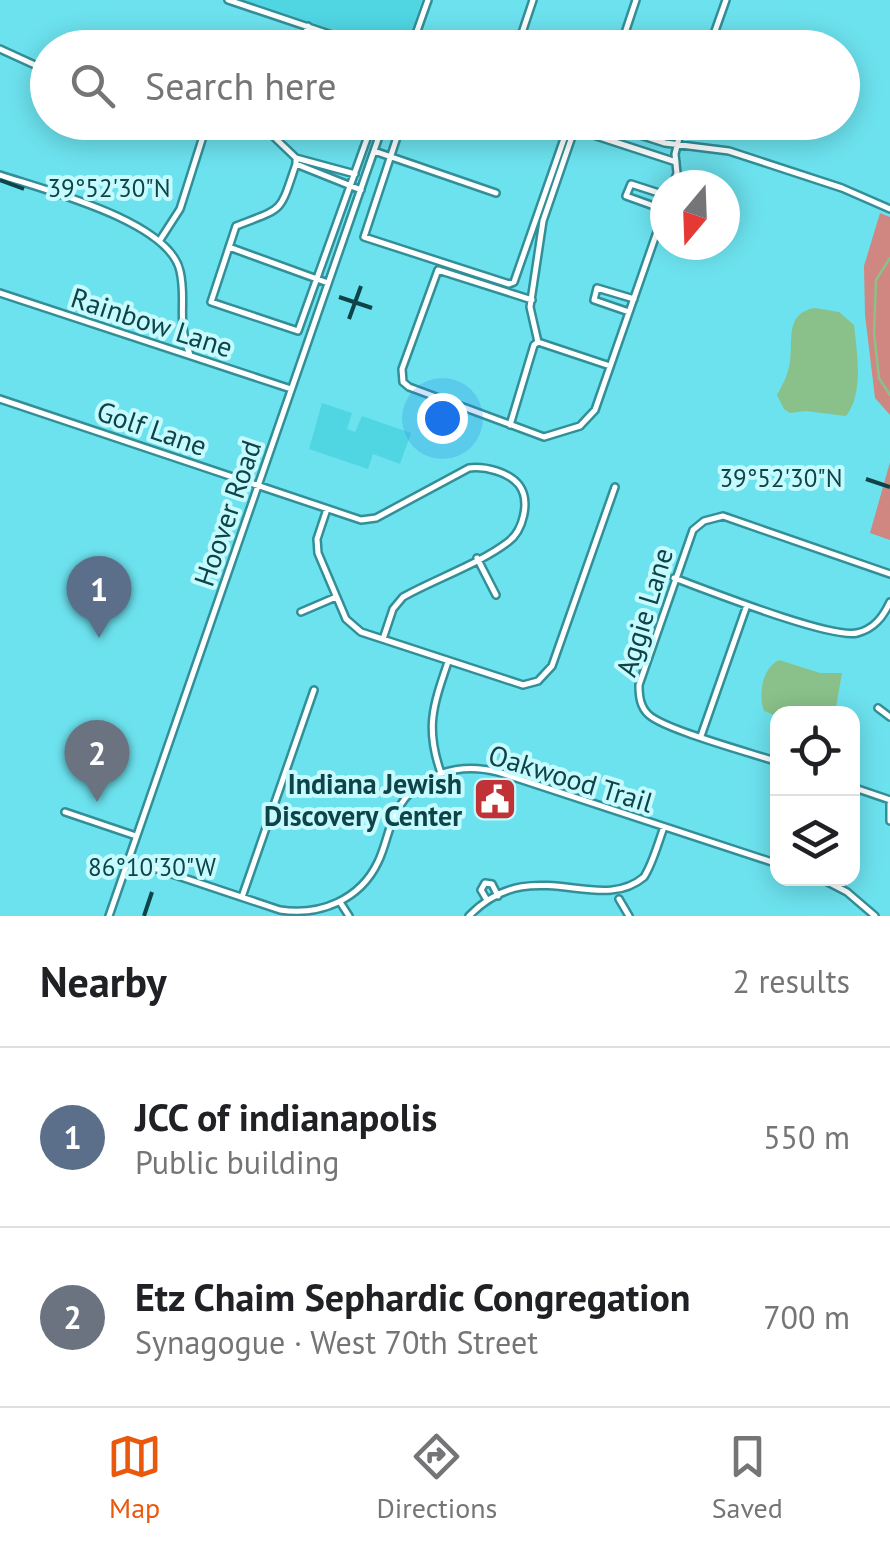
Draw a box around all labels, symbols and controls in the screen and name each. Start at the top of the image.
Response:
search box [30,30,860,140]
icon: search [65,58,120,113]
text: Search here [145,61,337,110]
north arrow [650,170,740,260]
text: 39°52'30"N [47,172,171,204]
street label: Rainbow Lane [67,279,237,365]
street label: Golf Lane [92,392,212,464]
your location [417,393,468,444]
street label: Hoover Road [185,435,269,591]
text: 39°52'30"N [719,462,843,494]
street label: Aggie Lane [607,543,681,681]
pin: 1 [66,556,132,638]
map controls [770,706,860,886]
button: locate [770,706,860,796]
pin: 2 [64,720,130,802]
street label: Oakwood Trail [484,735,658,821]
place label: Indiana Jewish Discovery Center [264,765,462,834]
public building icon: Indiana Jewish Discovery Center [472,776,518,822]
button: layers [770,796,860,886]
text: 86°10'30"W [88,851,216,883]
text: Nearby [40,954,167,1009]
text: 2 results [732,960,850,1002]
text: JCC of indianapolis [135,1092,437,1141]
text: 1 [63,1116,82,1158]
text: 550 m [763,1116,850,1158]
text: Public building [135,1141,339,1183]
text: Etz Chaim Sephardic Congregation [135,1272,691,1321]
text: 2 [63,1296,82,1338]
text: 700 m [763,1296,850,1338]
text: Synagogue · West 70th Street [135,1321,538,1363]
tab: Map [107,1429,162,1526]
tab: Directions [376,1429,497,1526]
tab: Saved [712,1429,783,1526]

